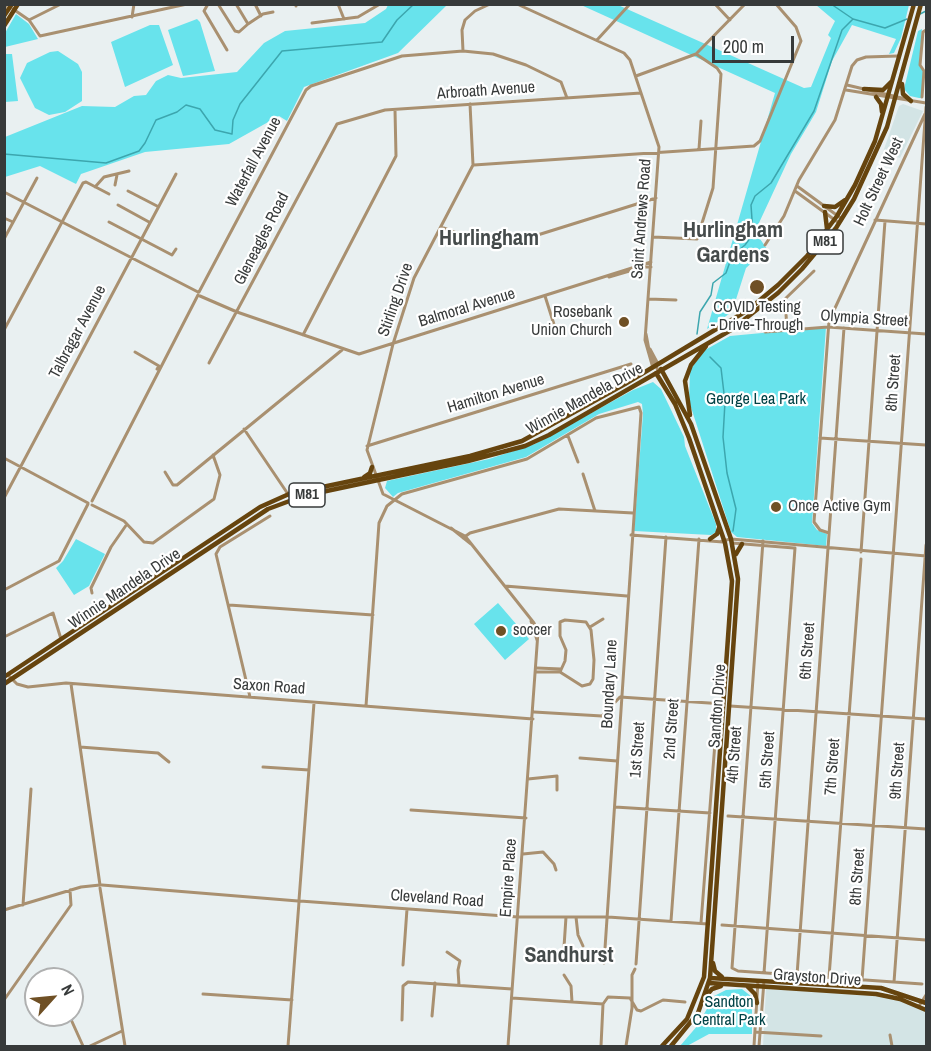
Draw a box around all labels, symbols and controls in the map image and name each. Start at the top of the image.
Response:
scale bar [715,24,798,62]
text: 200 m [723,34,764,59]
street label: Arbroath Avenue [436,78,536,104]
street label: Waterfall Avenue [222,114,286,210]
street label: Holt Street West [850,135,908,229]
street label: Saint Andrews Road [628,158,656,280]
street label: Gleneagles Road [230,189,294,289]
district label: Hurlingham Gardens [683,218,783,270]
district label: Hurlingham [439,226,539,252]
road number: M81 [807,230,843,254]
street label: Stirling Drive [374,261,418,339]
marker: COVID Testing - Drive-Through [748,278,766,296]
street label: Talbragar Avenue [45,282,111,382]
street label: Balmoral Avenue [417,284,517,332]
place label: COVID Testing - Drive-Through [711,298,803,336]
place label: Rosebank Union Church [531,303,612,341]
street label: Olympia Street [820,306,908,332]
marker: Rosebank Union Church [617,315,631,329]
street label: 8th Street [882,354,906,412]
street label: Winnie Mandela Drive [523,359,647,439]
street label: Hamilton Avenue [445,370,547,418]
park label: George Lea Park [706,390,806,410]
road number: M81 [289,483,325,507]
place label: Once Active Gym [788,497,891,517]
marker: Once Active Gym [769,500,783,514]
street label: Winnie Mandela Drive [66,545,184,633]
place label: soccer [513,621,552,641]
street label: 6th Street [796,622,820,680]
marker: soccer [494,624,508,638]
street label: Boundary Lane [598,639,622,729]
street label: Sandton Drive [705,663,731,749]
street label: Saxon Road [232,675,306,699]
street label: 2nd Street [660,698,684,760]
street label: 1st Street [626,721,650,779]
street label: 4th Street [723,726,747,784]
street label: 5th Street [756,731,780,789]
street label: 7th Street [821,738,845,796]
street label: 9th Street [886,742,910,800]
street label: Empire Place [497,838,521,918]
street label: 8th Street [846,848,870,906]
street label: Cleveland Road [390,886,484,912]
district label: Sandhurst [524,943,614,969]
street label: Grayston Drive [772,965,862,991]
north arrow [24,967,84,1027]
text: N [56,981,80,999]
park label: Sandton Central Park [693,993,765,1031]

